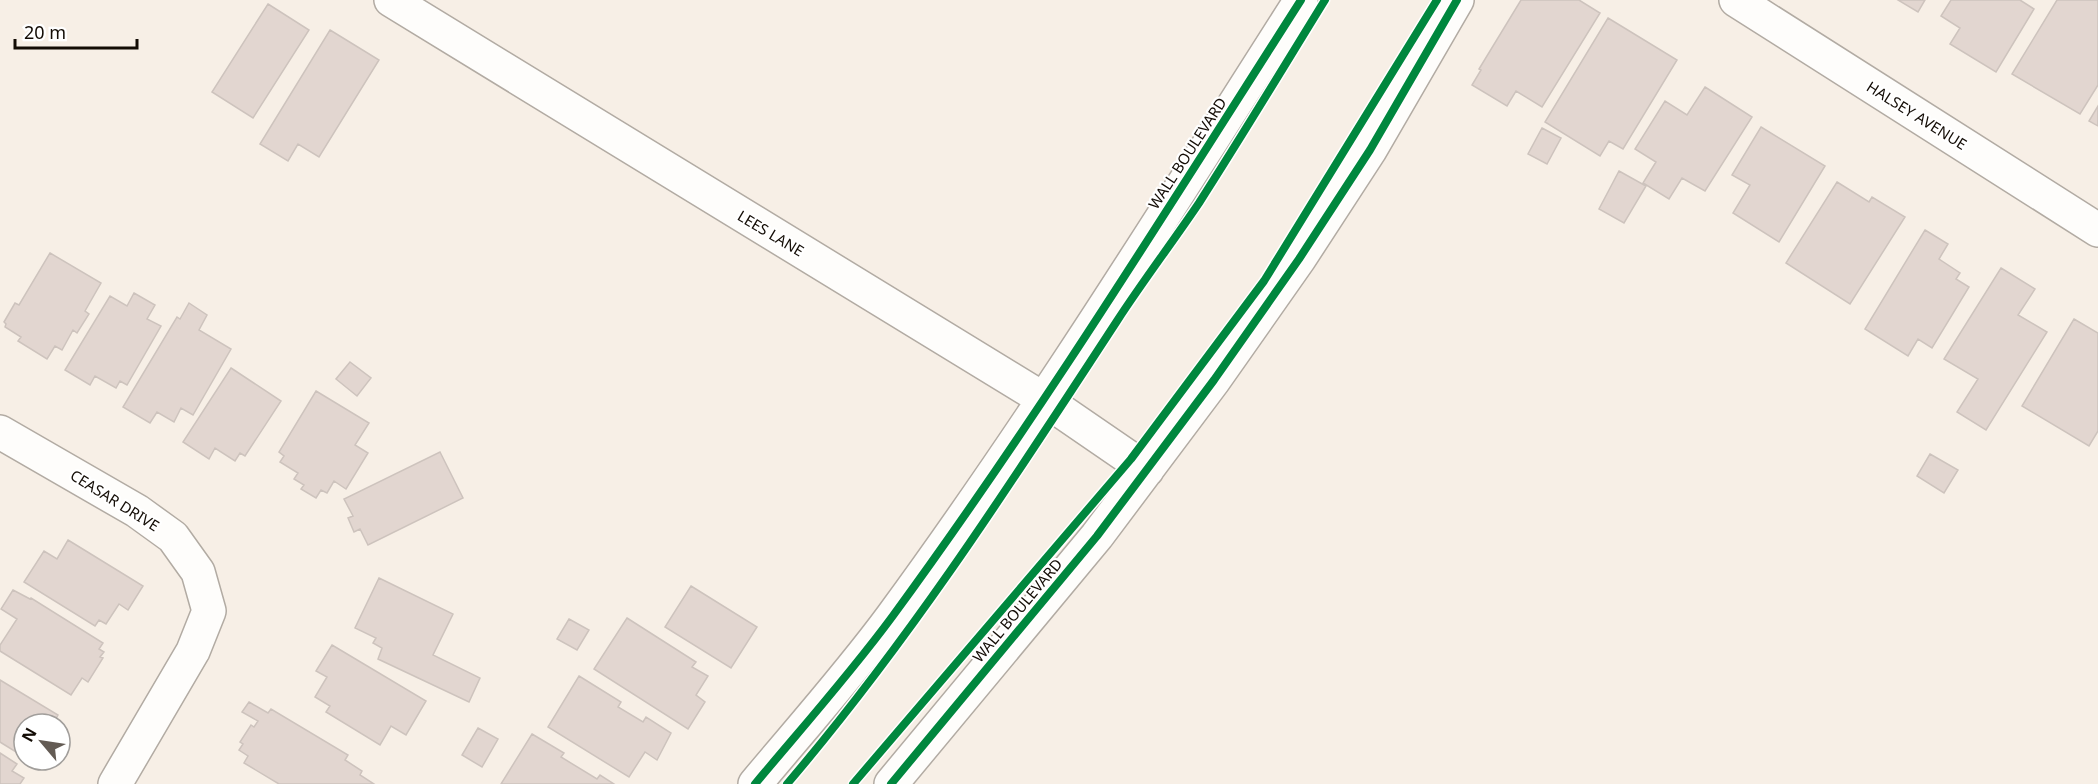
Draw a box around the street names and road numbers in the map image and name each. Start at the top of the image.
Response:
street label: HALSEY AVENUE [1863,76,1971,154]
street label: WALL BOULEVARD [1143,93,1231,213]
street label: LEES LANE [734,205,808,261]
street label: CEASAR DRIVE [67,465,163,535]
street label: WALL BOULEVARD [968,554,1066,666]

